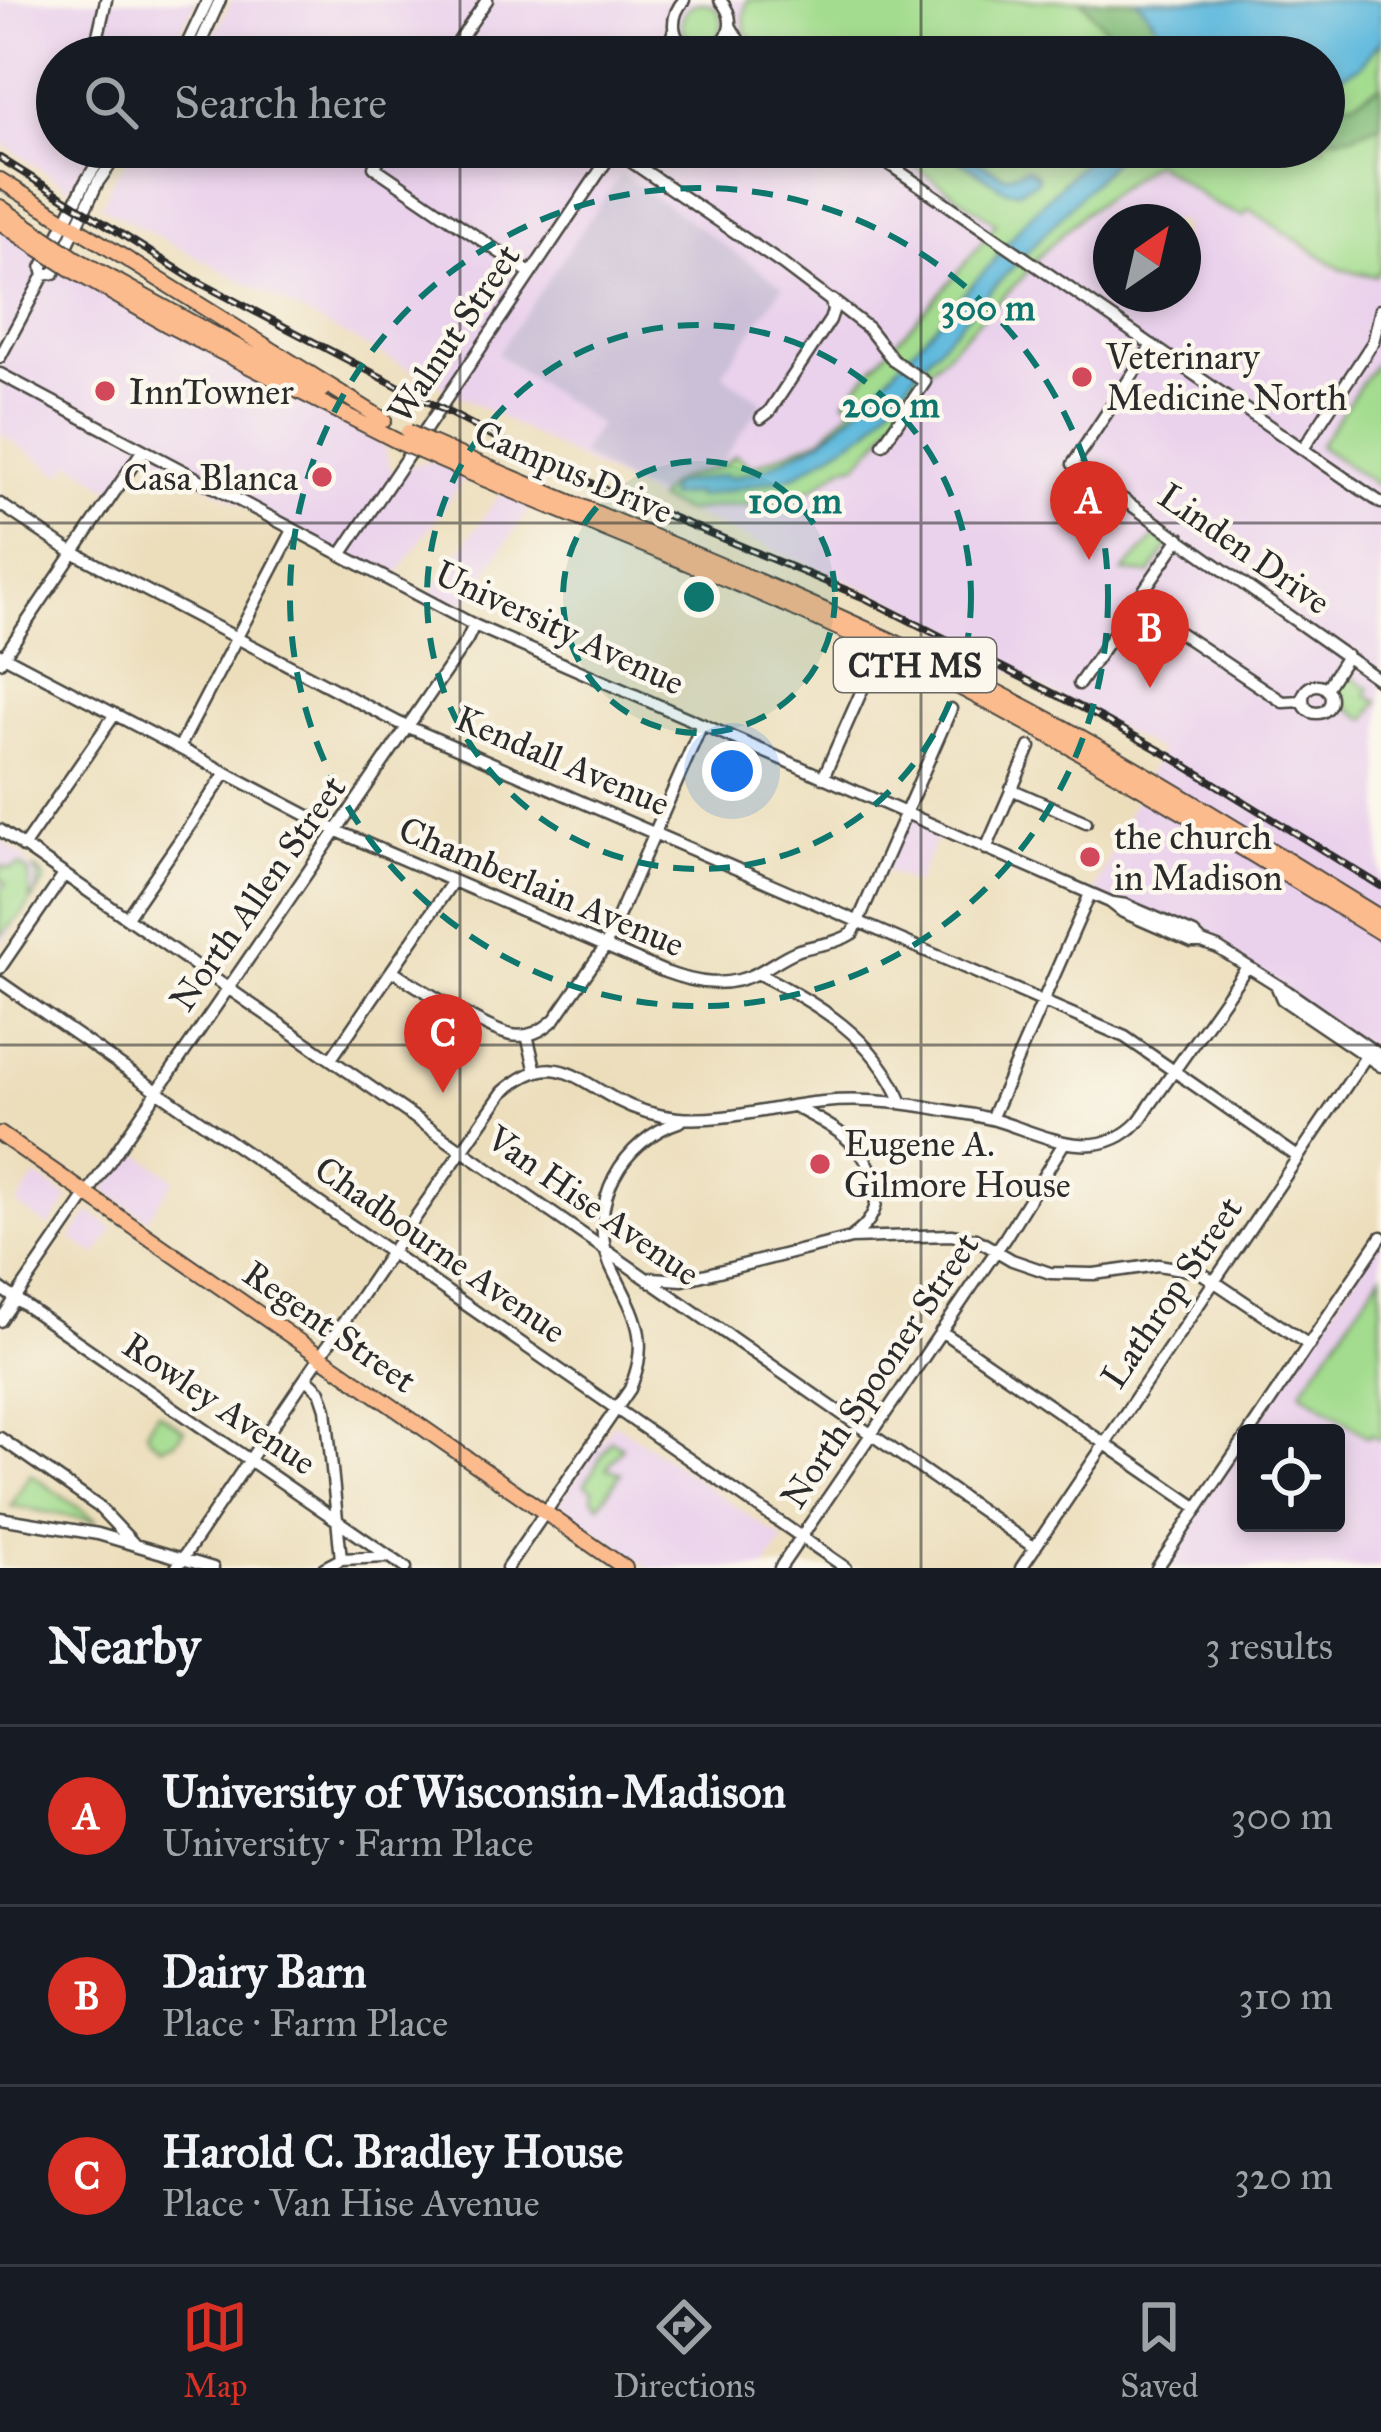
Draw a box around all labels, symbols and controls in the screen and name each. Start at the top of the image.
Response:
search box [36,36,1345,168]
icon: search [78,69,144,135]
text: Search here [174,75,387,130]
north arrow [1093,204,1201,312]
street label: Walnut Street [378,236,530,431]
text: 300 m [941,286,1036,330]
place label: Veterinary Medicine North [1105,335,1347,420]
marker: Veterinary Medicine North [1069,364,1095,390]
place label: InnTowner [129,370,294,414]
marker: InnTowner [92,378,118,404]
text: 200 m [842,383,941,427]
street label: Campus Drive [468,410,679,533]
place label: Casa Blanca [124,456,299,500]
pin: A [1050,461,1128,560]
marker: Casa Blanca [309,464,335,490]
street label: Linden Drive [1150,474,1339,624]
text: 100 m [748,479,843,523]
street label: University Avenue [428,551,691,705]
centre of rings [678,576,720,618]
pin: B [1111,589,1189,688]
road number: CTH MS [834,638,996,692]
street label: Kendall Avenue [449,696,676,826]
your location [702,741,762,801]
street label: North Allen Street [160,767,356,1020]
street label: Chamberlain Avenue [392,807,691,967]
place label: the church in Madison [1114,815,1282,900]
marker: the church in Madison [1077,844,1103,870]
pin: C [404,994,482,1093]
street label: Van Hise Avenue [478,1116,708,1295]
place label: Eugene A. Gilmore House [844,1122,1071,1207]
street label: Chadbourne Avenue [306,1147,575,1353]
marker: Eugene A. Gilmore House [807,1151,833,1177]
street label: Lathrop Street [1092,1188,1252,1397]
street label: North Spooner Street [771,1224,988,1517]
street label: Regent Street [234,1251,425,1403]
street label: Rowley Avenue [114,1323,325,1485]
map controls [1237,1424,1345,1532]
button: locate [1237,1424,1345,1532]
text: Nearby [48,1615,200,1677]
text: 3 results [1205,1622,1333,1670]
text: University of Wisconsin-Madison [162,1764,786,1819]
text: A [74,1792,100,1840]
text: 300 m [1231,1792,1333,1840]
text: University · Farm Place [162,1819,533,1867]
text: Dairy Barn [162,1944,367,1999]
text: B [74,1972,100,2020]
text: 310 m [1238,1972,1333,2020]
text: Place · Farm Place [162,1999,448,2047]
text: Harold C. Bradley House [162,2124,623,2179]
text: C [74,2152,100,2200]
text: 320 m [1234,2152,1333,2200]
text: Place · Van Hise Avenue [162,2179,540,2227]
tab: Map [182,2294,248,2406]
tab: Directions [613,2294,755,2406]
tab: Saved [1120,2294,1199,2406]

